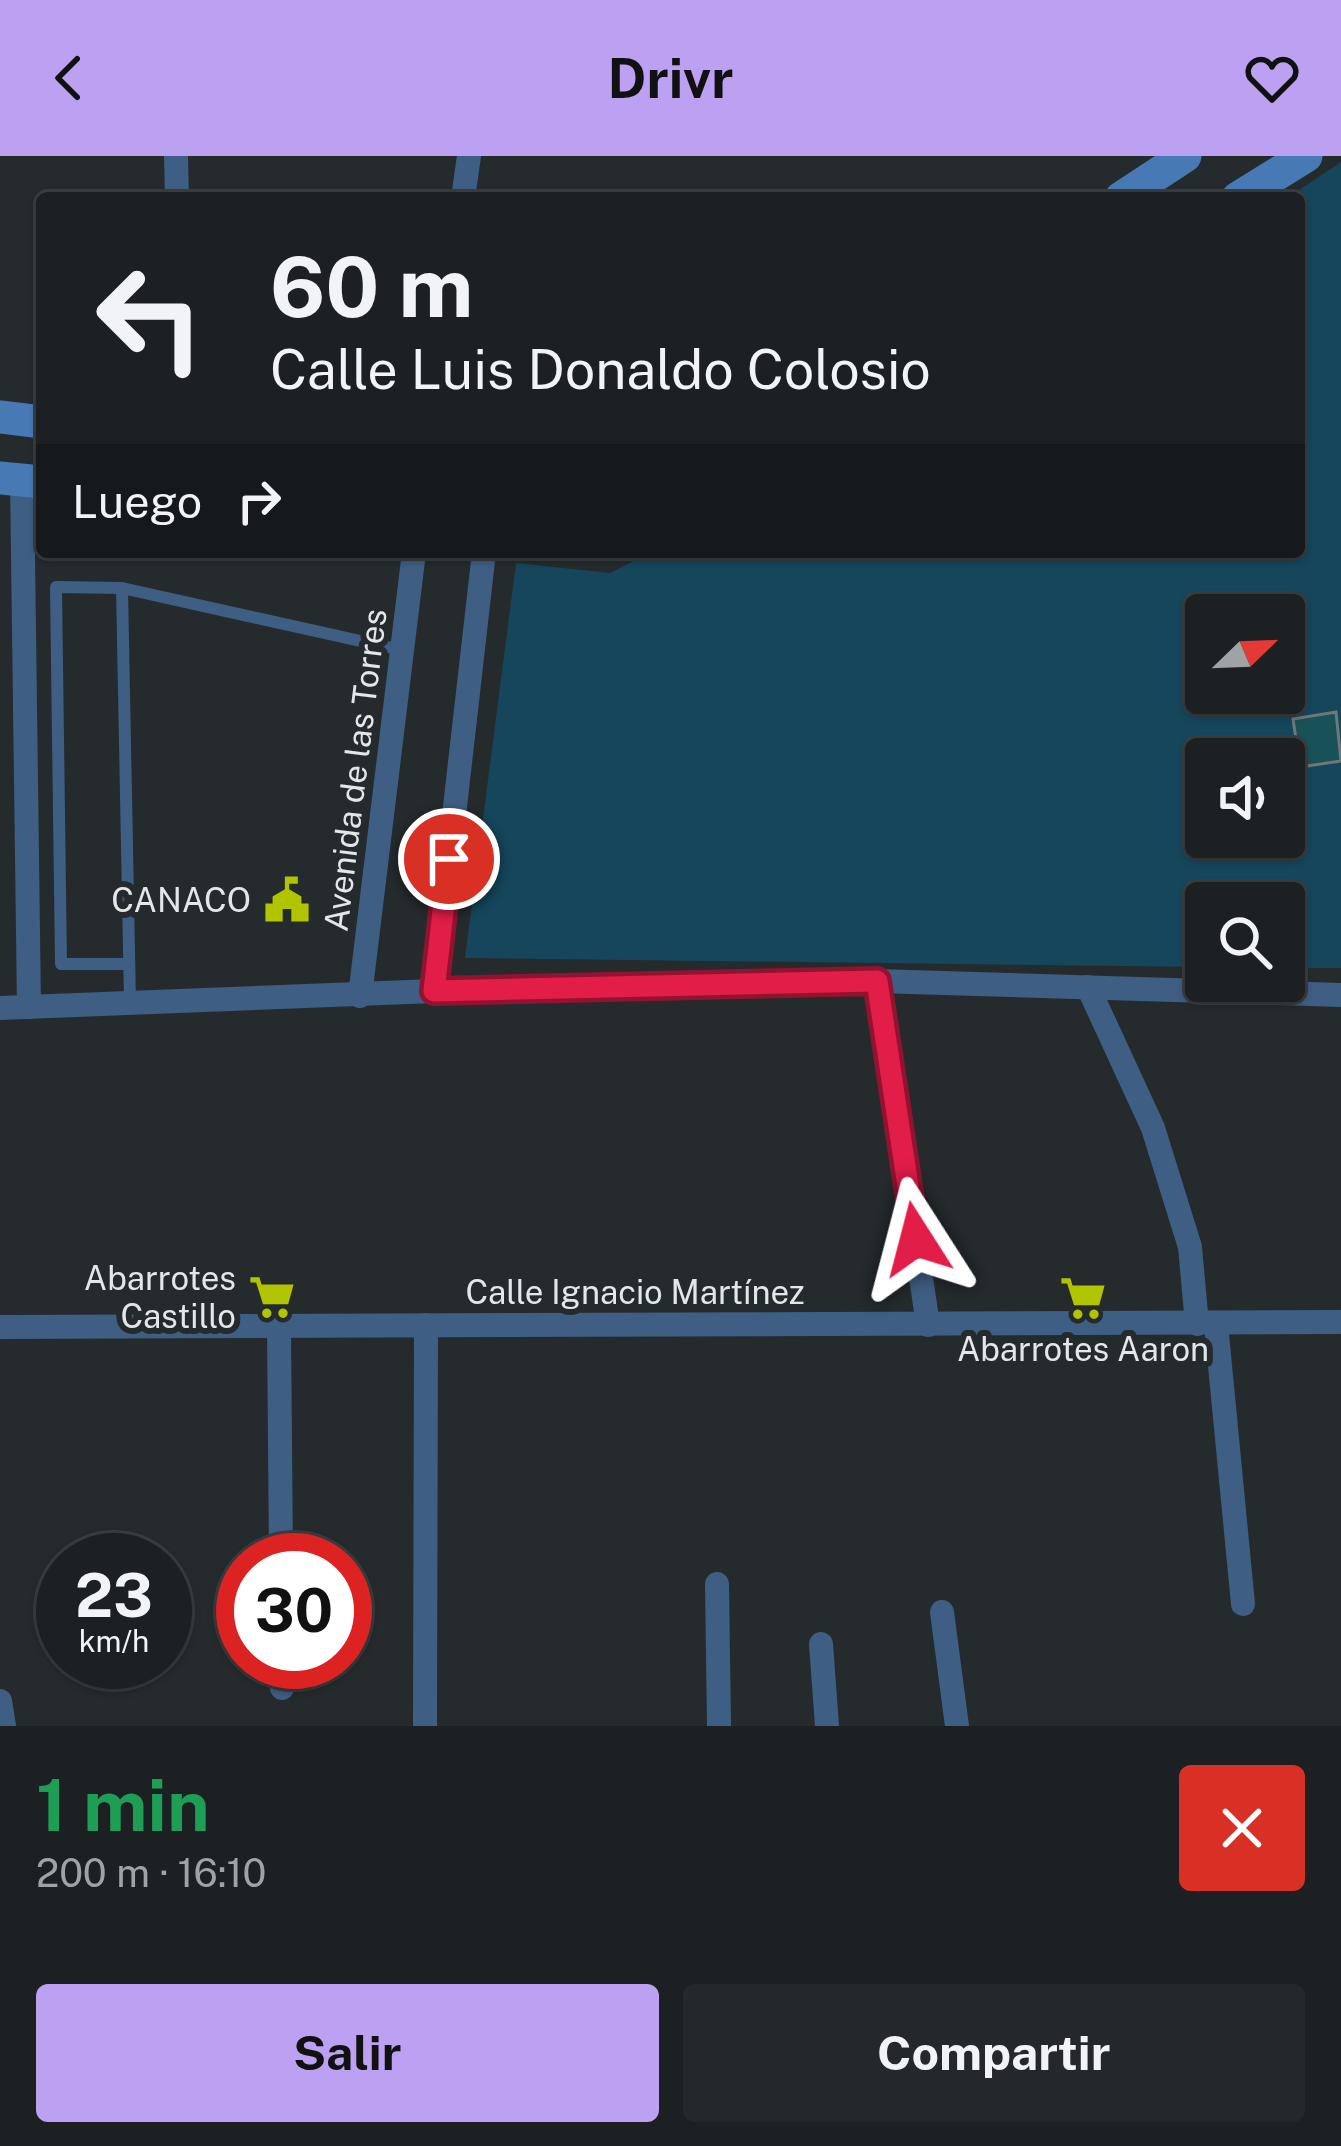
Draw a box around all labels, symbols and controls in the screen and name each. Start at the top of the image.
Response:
icon: back [36,45,102,111]
icon: heart [1239,45,1305,111]
text: Drivr [608,47,733,110]
text: 60 m [270,237,474,336]
icon: left [72,240,228,396]
text: Calle Luis Donaldo Colosio [270,338,931,401]
icon: right [226,468,292,534]
text: Luego [72,475,202,528]
north arrow [1185,594,1305,714]
map controls [1185,594,1305,1002]
street label: Avenida de las Torres [316,607,394,933]
button: sound [1185,738,1305,858]
pin [398,808,500,910]
icon: arrive [416,826,482,892]
public building icon: CANACO [262,875,312,925]
place label: CANACO [111,881,251,919]
button: search [1185,882,1305,1002]
position arrow [853,1176,979,1302]
place label: Abarrotes Castillo [84,1259,236,1335]
supermarket icon: Abarrotes Castillo [247,1272,297,1322]
street label: Calle Ignacio Martínez [465,1273,805,1311]
supermarket icon: Abarrotes Aaron [1058,1273,1108,1323]
place label: Abarrotes Aaron [957,1330,1209,1368]
speed limit sign: 30 [216,1533,372,1689]
text: 23 [75,1560,153,1631]
text: km/h [79,1623,149,1659]
text: 1 min [36,1763,210,1847]
button: close [1179,1765,1305,1891]
text: 200 m · 16:10 [36,1850,266,1896]
button: Salir [36,1984,659,2122]
button: Compartir [683,1984,1305,2122]

